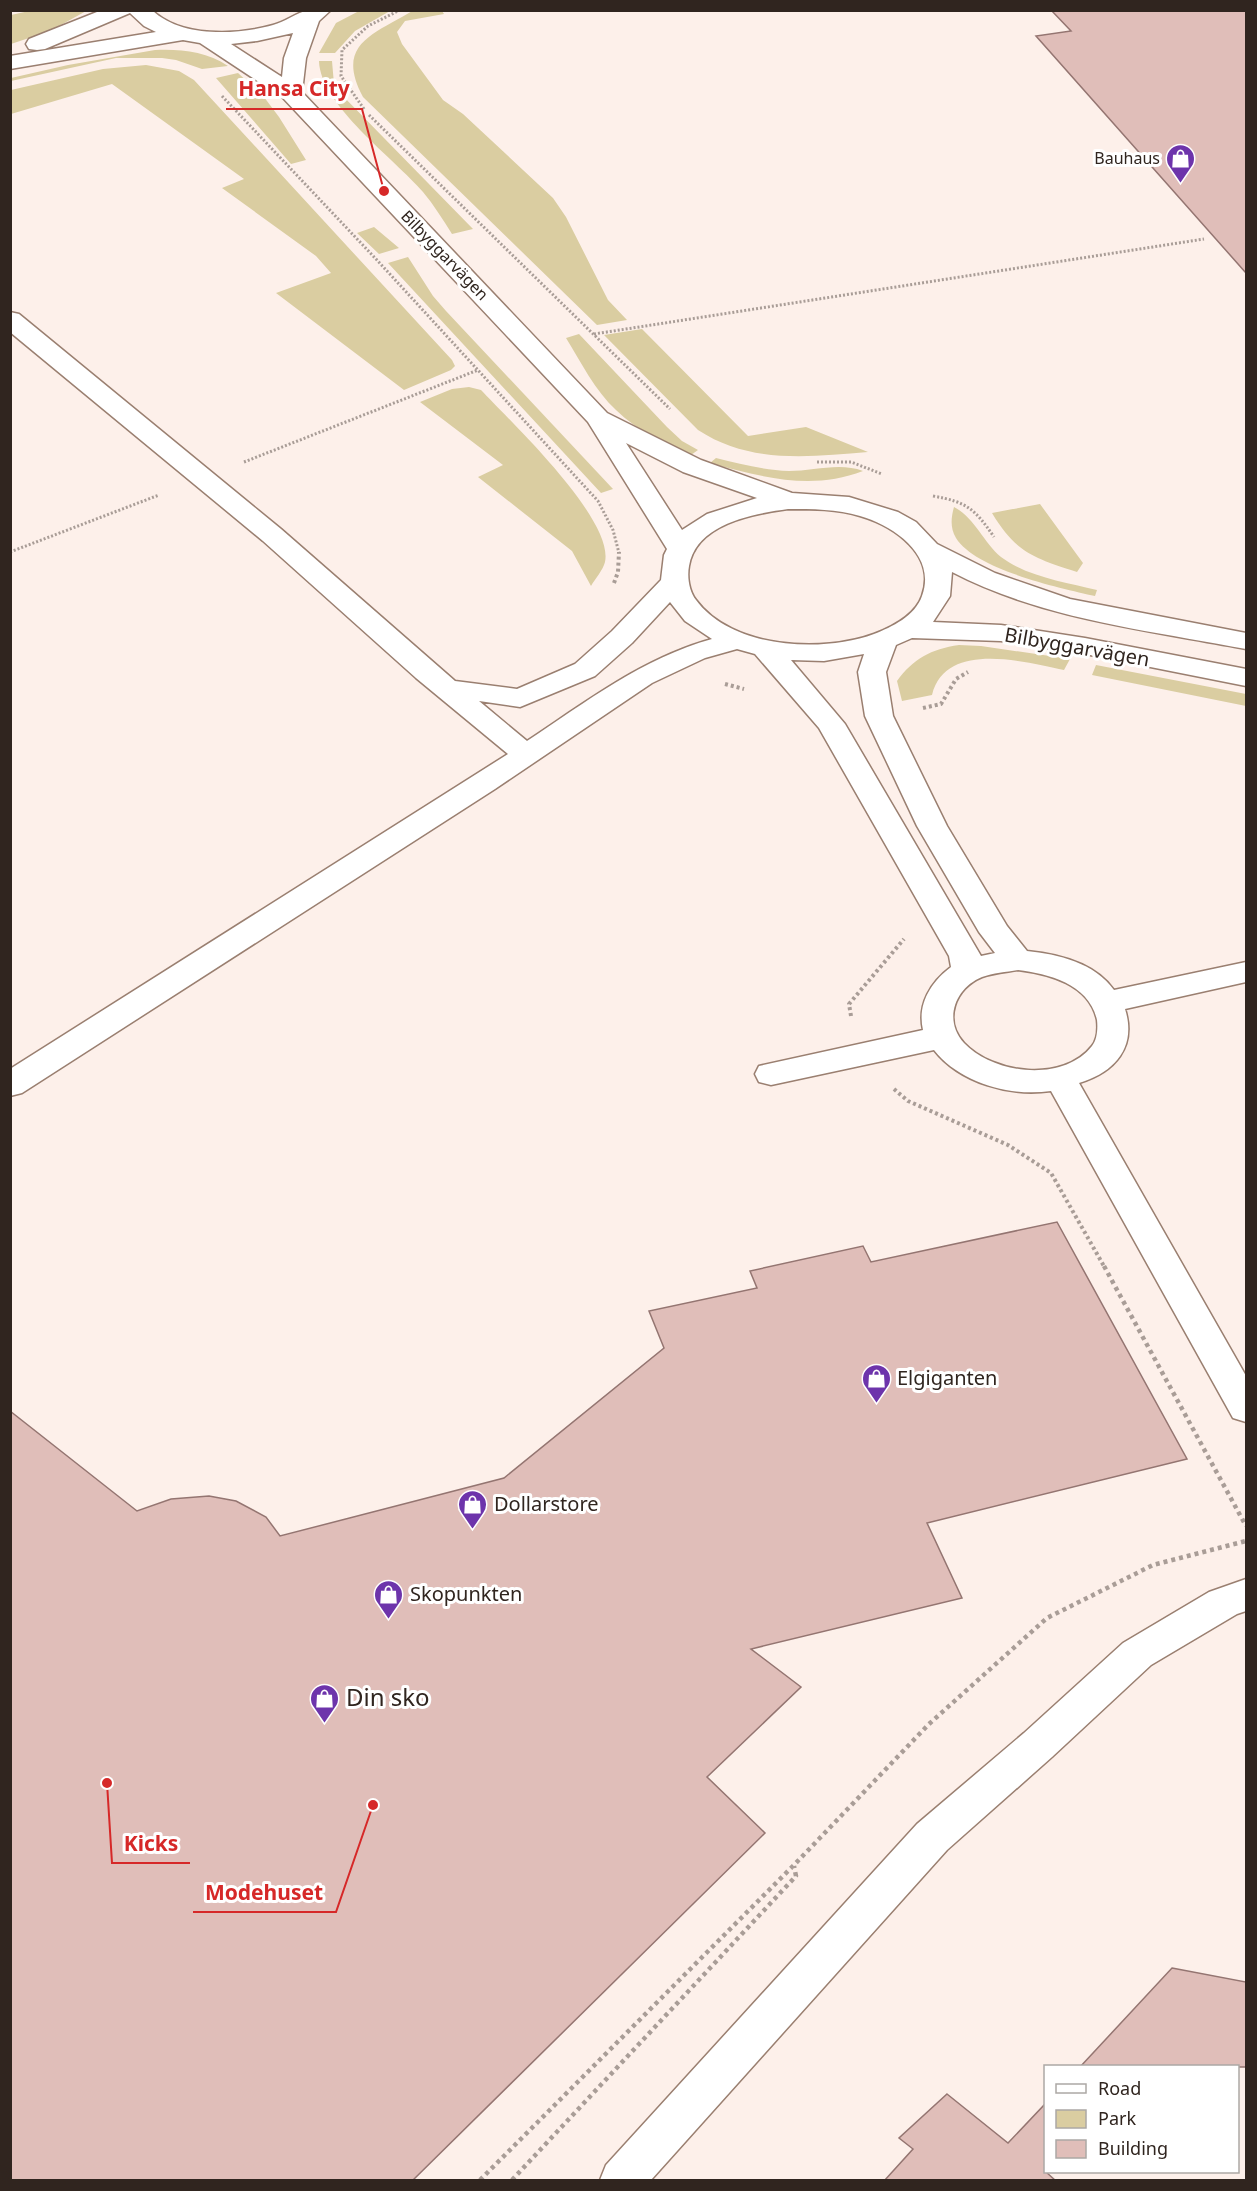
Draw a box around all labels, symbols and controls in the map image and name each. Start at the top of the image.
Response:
callout: Hansa City [226,70,362,109]
text: Hansa City [238,74,350,102]
shop icon: Bauhaus [1165,142,1197,184]
place label: Bauhaus [1094,147,1160,169]
street label: Bilbyggarvägen [396,205,494,305]
street label: Bilbyggarvägen [1002,620,1152,673]
shop icon: Elgiganten [860,1362,892,1404]
place label: Elgiganten [897,1364,997,1391]
shop icon: Dollarstore [457,1488,489,1530]
place label: Dollarstore [494,1490,599,1517]
shop icon: Skopunkten [373,1578,405,1620]
place label: Skopunkten [410,1580,522,1607]
place label: Din sko [346,1680,430,1713]
shop icon: Din sko [309,1682,341,1724]
callout: Kicks [112,1824,190,1863]
text: Kicks [124,1829,178,1857]
callout: Modehuset [193,1873,336,1912]
text: Modehuset [205,1878,323,1906]
legend [1044,2065,1239,2173]
text: Road [1098,2076,1141,2100]
text: Park [1098,2106,1136,2130]
text: Building [1098,2136,1168,2160]

